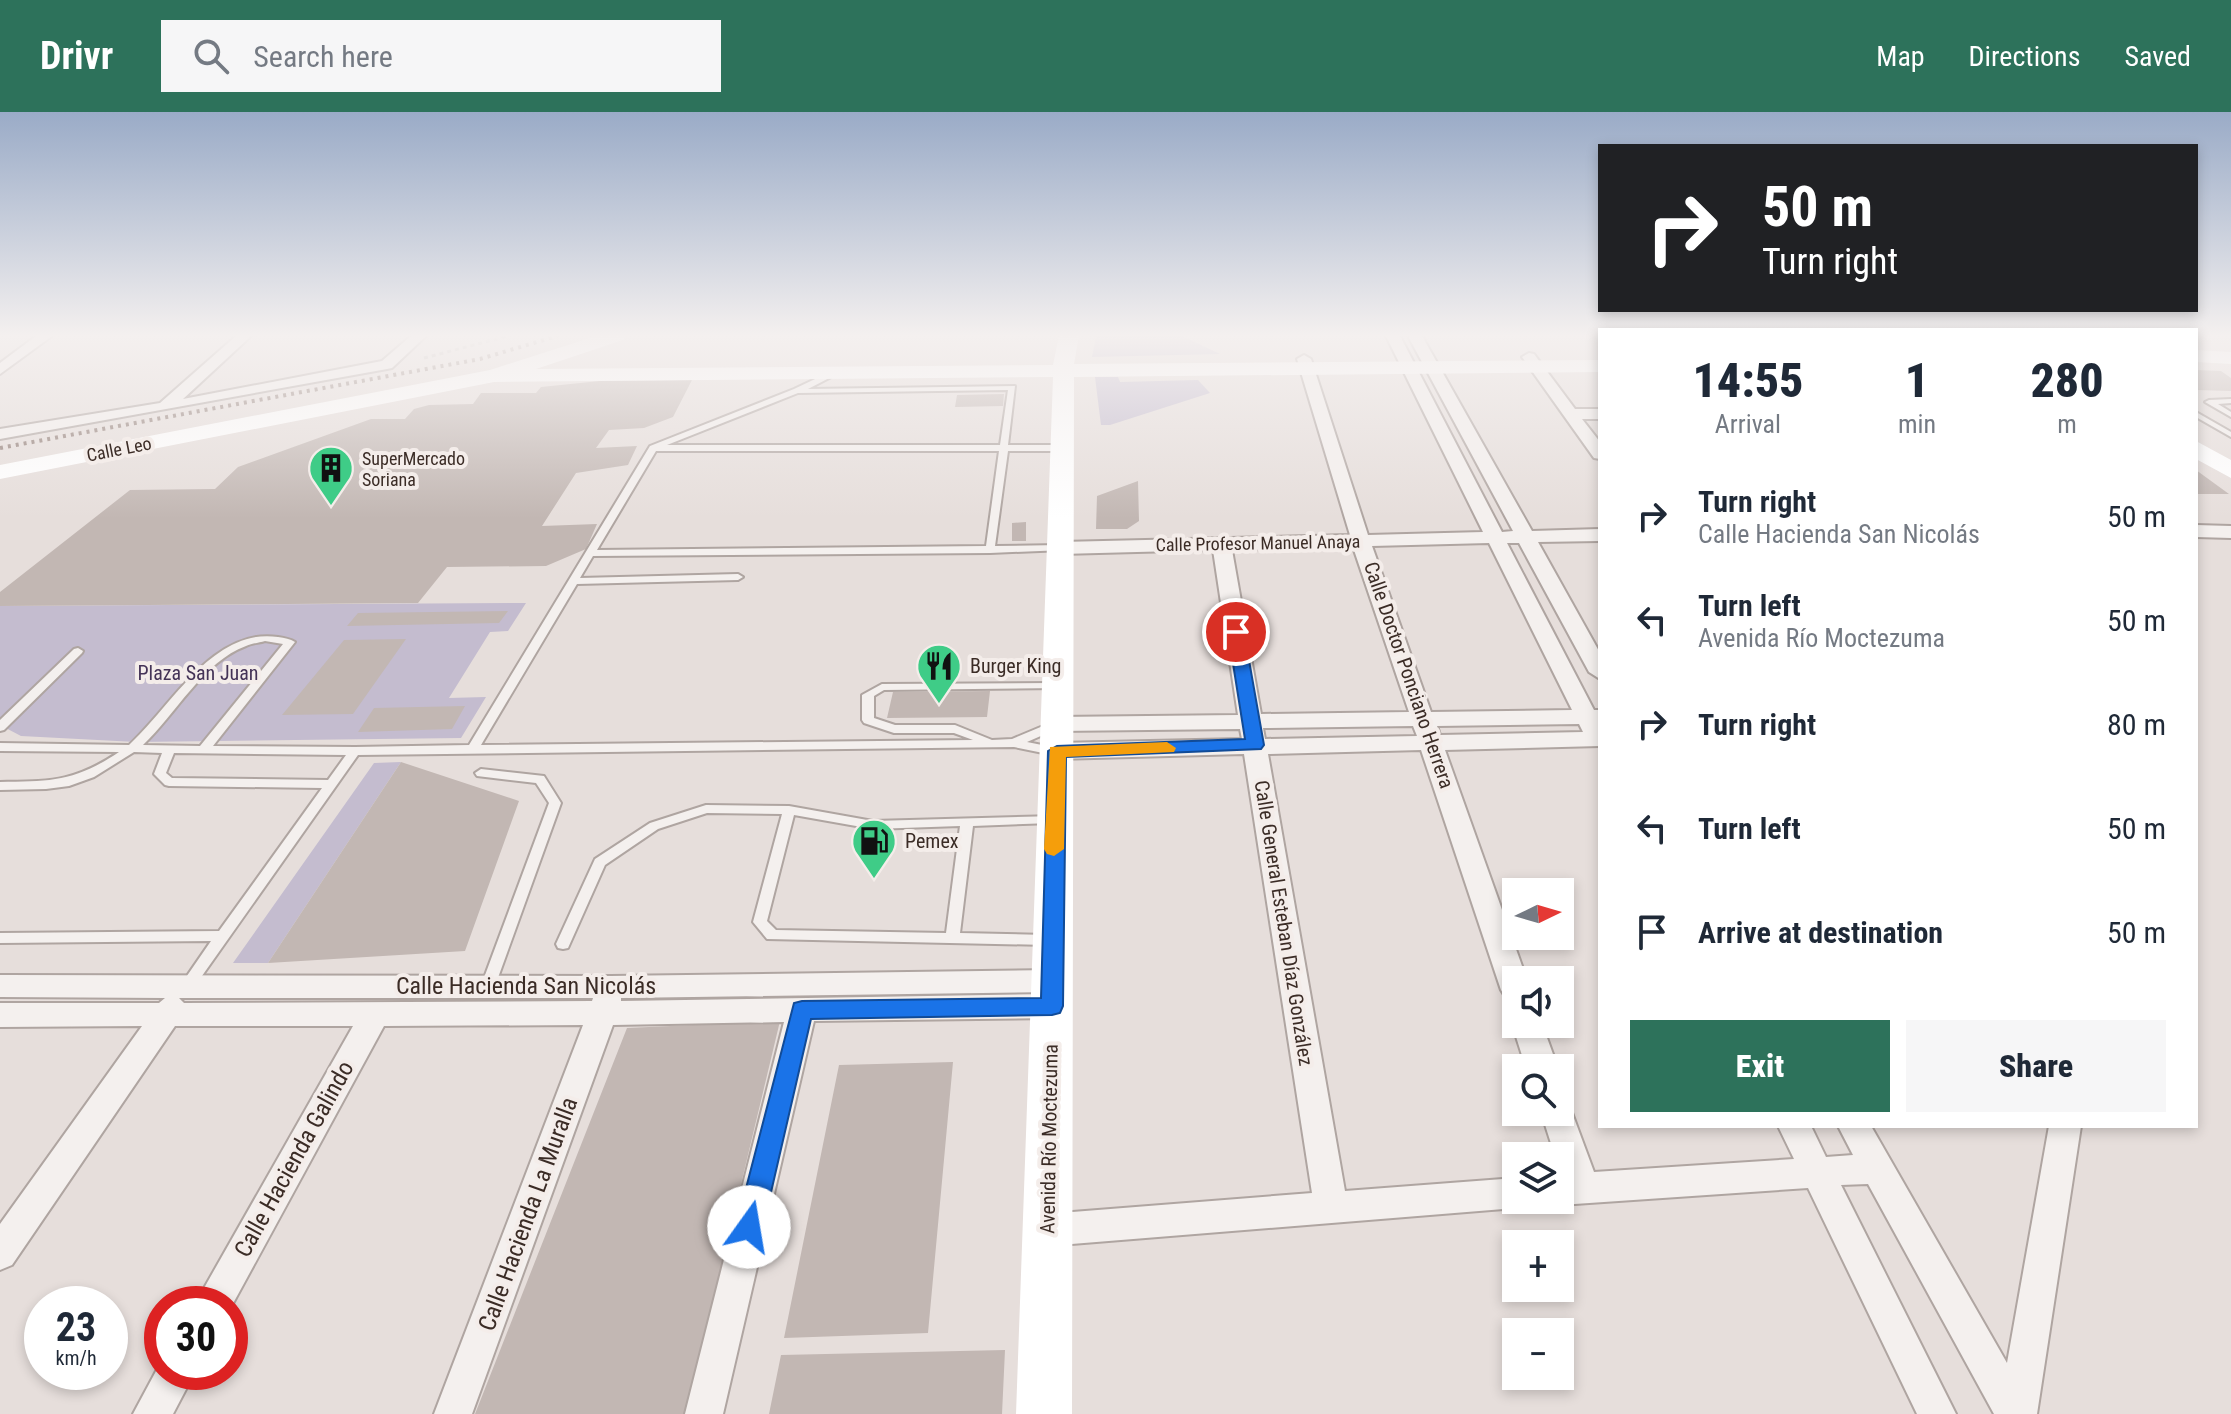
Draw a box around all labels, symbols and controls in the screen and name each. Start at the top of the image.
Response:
search box [161,20,721,92]
text: Drivr [40,34,113,78]
icon: search [189,34,233,78]
text: Search here [253,39,393,74]
text: Map [1876,40,1925,73]
text: Directions [1969,40,2080,73]
text: Saved [2124,40,2191,73]
text: 50 m [1762,174,1873,240]
icon: right [1630,176,1734,280]
text: Turn right [1762,241,1898,283]
text: 14:55 [1692,352,1804,409]
text: 1 [1905,352,1929,409]
text: 280 [2030,352,2104,409]
text: Arrival [1715,409,1781,439]
text: min [1898,409,1936,439]
text: m [2057,409,2077,439]
street label: Calle Leo [85,432,153,466]
building icon: SuperMercado Soriana [307,444,355,507]
place label: SuperMercado Soriana [362,448,465,490]
text: Turn right [1698,484,1816,519]
icon: right [1630,494,1674,538]
text: 50 m [2107,499,2166,534]
text: Calle Hacienda San Nicolás [1698,519,1980,549]
street label: Calle Profesor Manuel Anaya [1155,531,1361,555]
street label: Calle Doctor Ponciano Herrera [1359,559,1459,791]
text: Turn left [1698,588,1801,623]
pin [1202,598,1270,666]
icon: left [1630,598,1674,642]
text: 50 m [2107,603,2166,638]
icon: arrive [1214,610,1258,654]
text: Avenida Río Moctezuma [1698,623,1945,653]
restaurant icon: Burger King [915,642,963,705]
place label: Burger King [970,654,1061,678]
park label: Plaza San Juan [137,661,259,685]
icon: right [1630,702,1674,746]
text: Turn right [1698,707,1816,742]
text: 80 m [2107,707,2166,742]
street label: Calle General Esteban Díaz González [1250,779,1318,1067]
icon: left [1630,806,1674,850]
text: Turn left [1698,811,1801,846]
text: 50 m [2107,811,2166,846]
fuel station icon: Pemex [850,817,898,880]
place label: Pemex [905,829,959,853]
north arrow [1502,878,1574,950]
map controls [1502,878,1574,1390]
icon: arrive [1630,910,1674,954]
text: Arrive at destination [1698,915,1943,950]
text: 50 m [2107,915,2166,950]
button: sound [1502,966,1574,1038]
street label: Calle Hacienda San Nicolás [396,972,656,1000]
button: Exit [1630,1020,1890,1112]
button: Share [1906,1020,2166,1112]
street label: Avenida Río Moctezuma [1035,1044,1063,1234]
button: search [1502,1054,1574,1126]
street label: Calle Hacienda Galindo [228,1056,360,1262]
street label: Calle Hacienda La Muralla [473,1093,583,1335]
button: layers [1502,1142,1574,1214]
position arrow [707,1185,791,1269]
button: + [1502,1230,1574,1302]
speed limit sign: 30 [144,1286,248,1390]
text: 23 [56,1304,96,1351]
button: − [1502,1318,1574,1390]
text: km/h [55,1346,97,1370]

